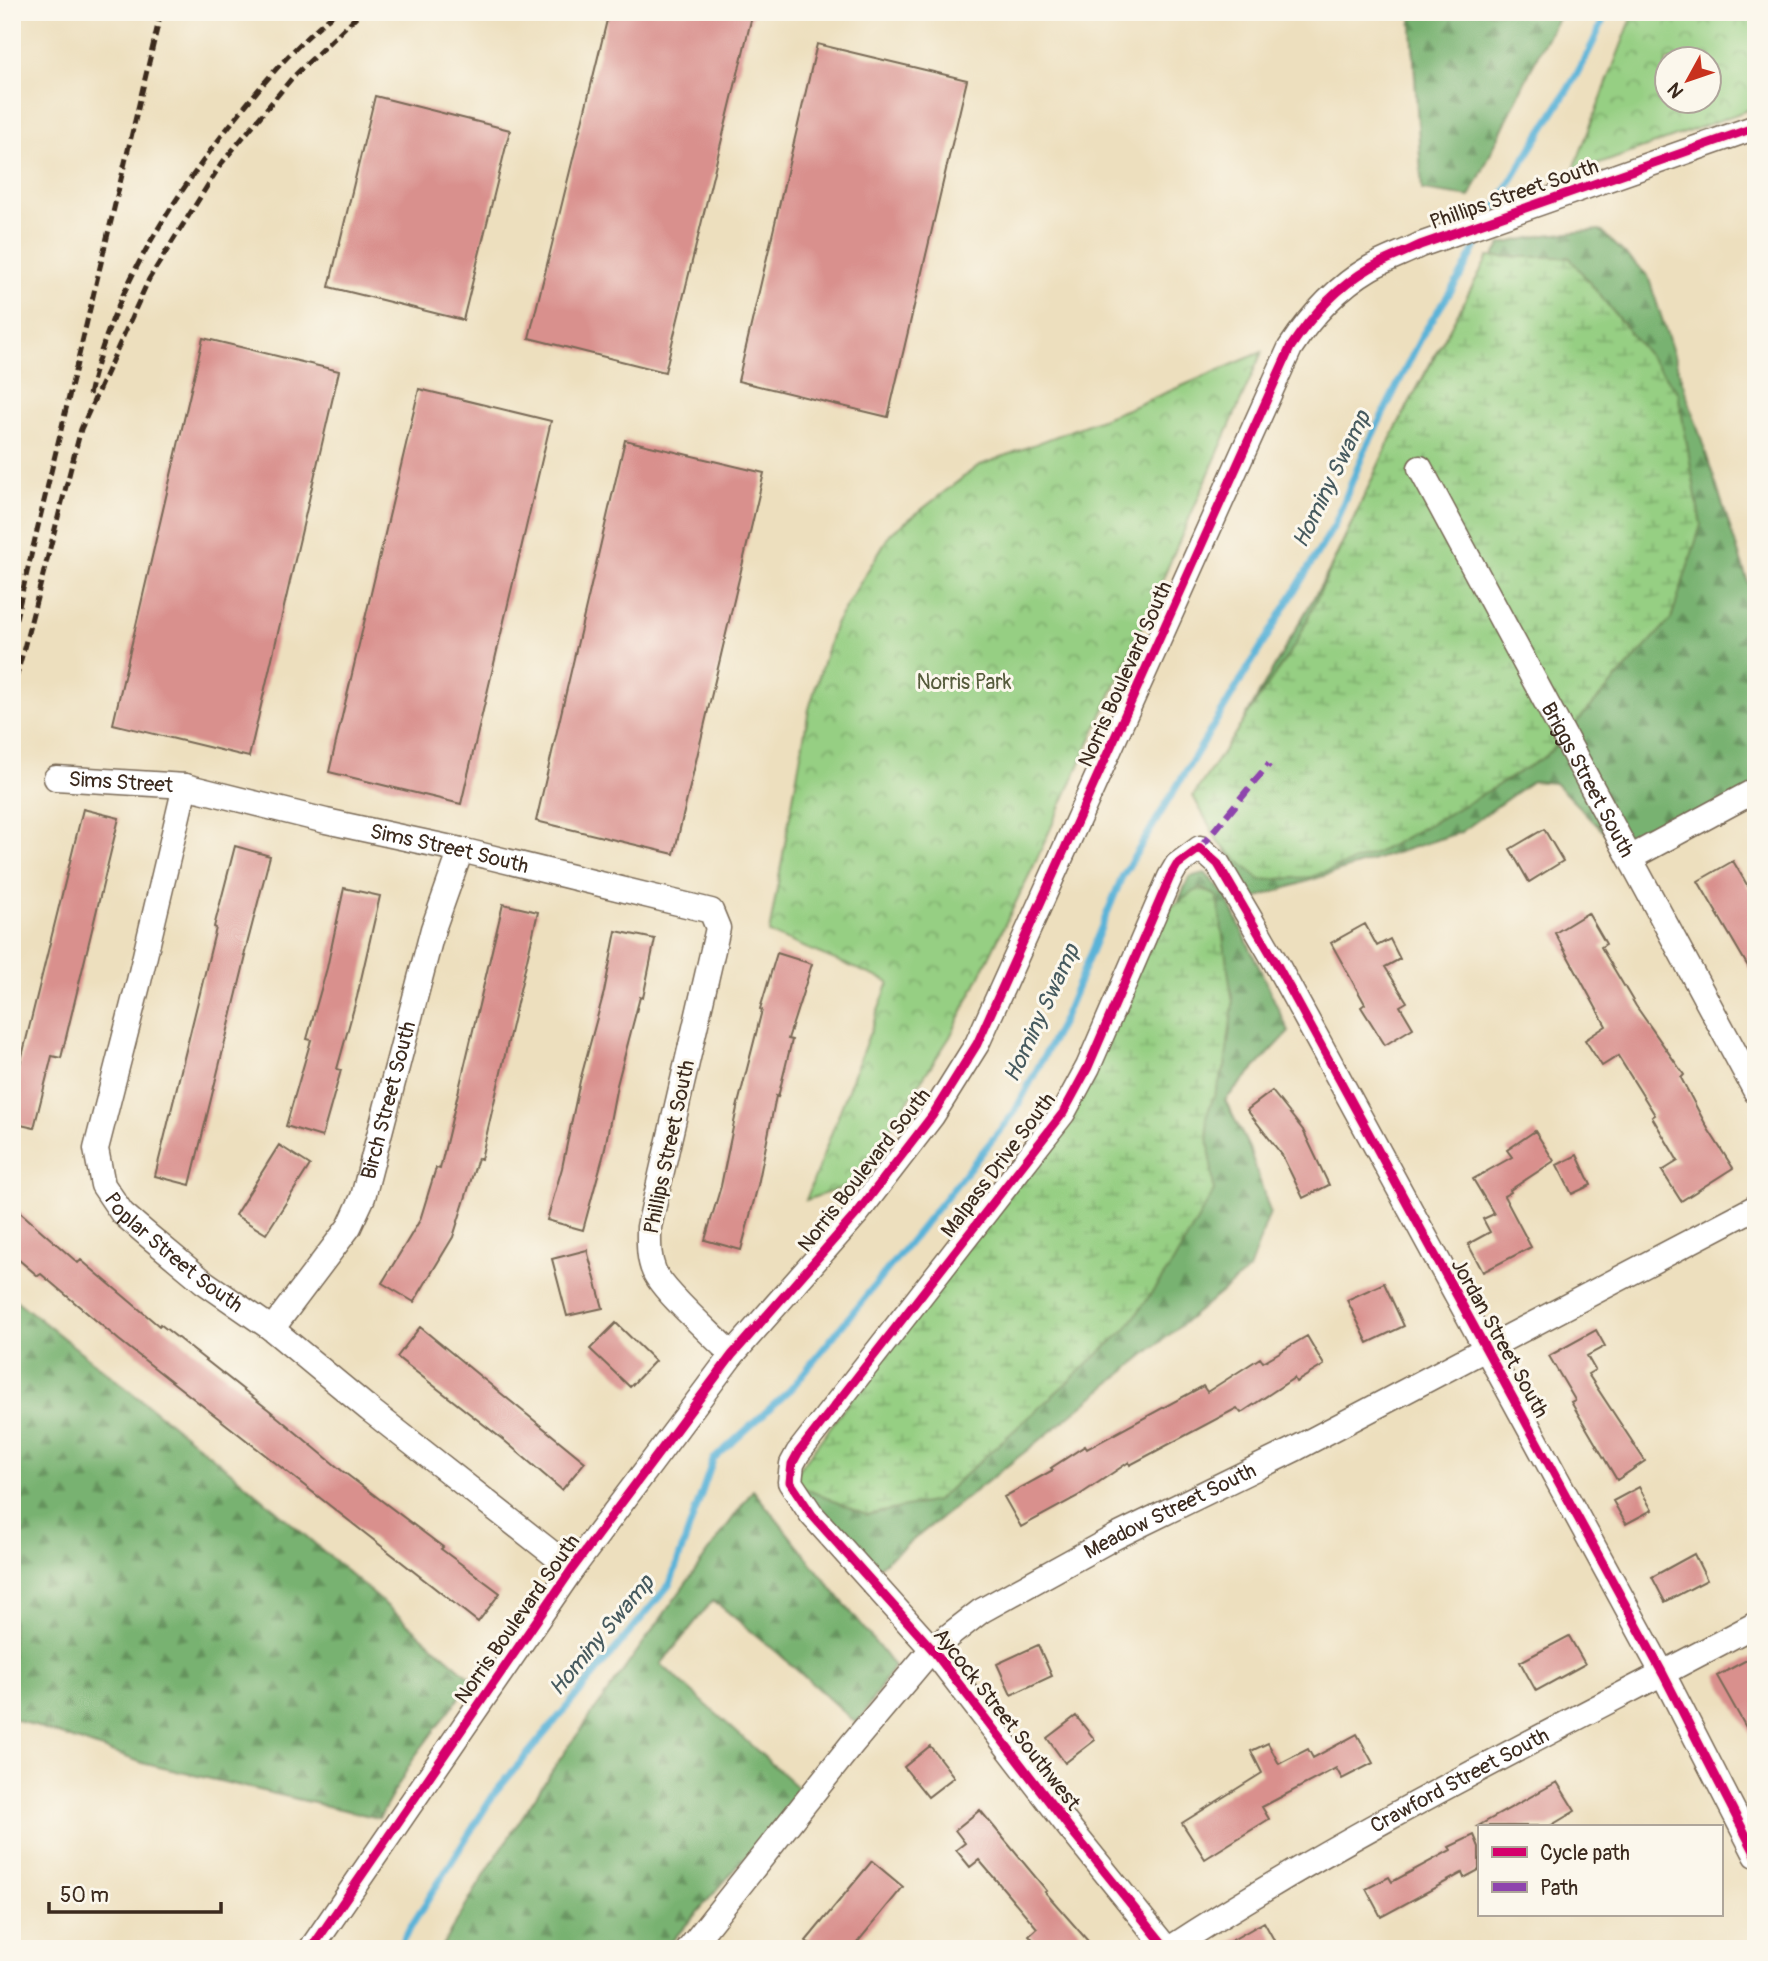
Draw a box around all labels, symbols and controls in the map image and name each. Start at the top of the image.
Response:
north arrow [1652,46,1722,116]
text: N [1662,78,1689,103]
street label: Phillips Street South [1426,153,1602,236]
water label: Hominy Swamp [1286,405,1378,552]
street label: Norris Boulevard South [1072,577,1179,771]
park label: Norris Park [917,669,1012,696]
street label: Briggs Street South [1535,698,1640,862]
street label: Sims Street [68,766,175,799]
street label: Sims Street South [368,818,531,880]
water label: Hominy Swamp [997,939,1087,1087]
street label: Birch Street South [355,1018,422,1182]
street label: Phillips Street South [638,1058,701,1236]
street label: Norris Boulevard South [792,1083,937,1258]
street label: Malpass Drive South [935,1087,1062,1243]
street label: Poplar Street South [98,1187,248,1319]
street label: Jordan Street South [1445,1254,1555,1423]
street label: Meadow Street South [1079,1457,1261,1566]
street label: Norris Boulevard South [449,1529,586,1709]
water label: Hominy Swamp [542,1568,661,1702]
street label: Aycock Street Southwest [927,1623,1087,1816]
street label: Crawford Street South [1366,1722,1554,1840]
legend [1478,1825,1722,1916]
text: Cycle path [1540,1840,1630,1867]
scale bar [49,1870,220,1914]
text: Path [1540,1875,1578,1902]
text: 50 m [60,1882,109,1909]

